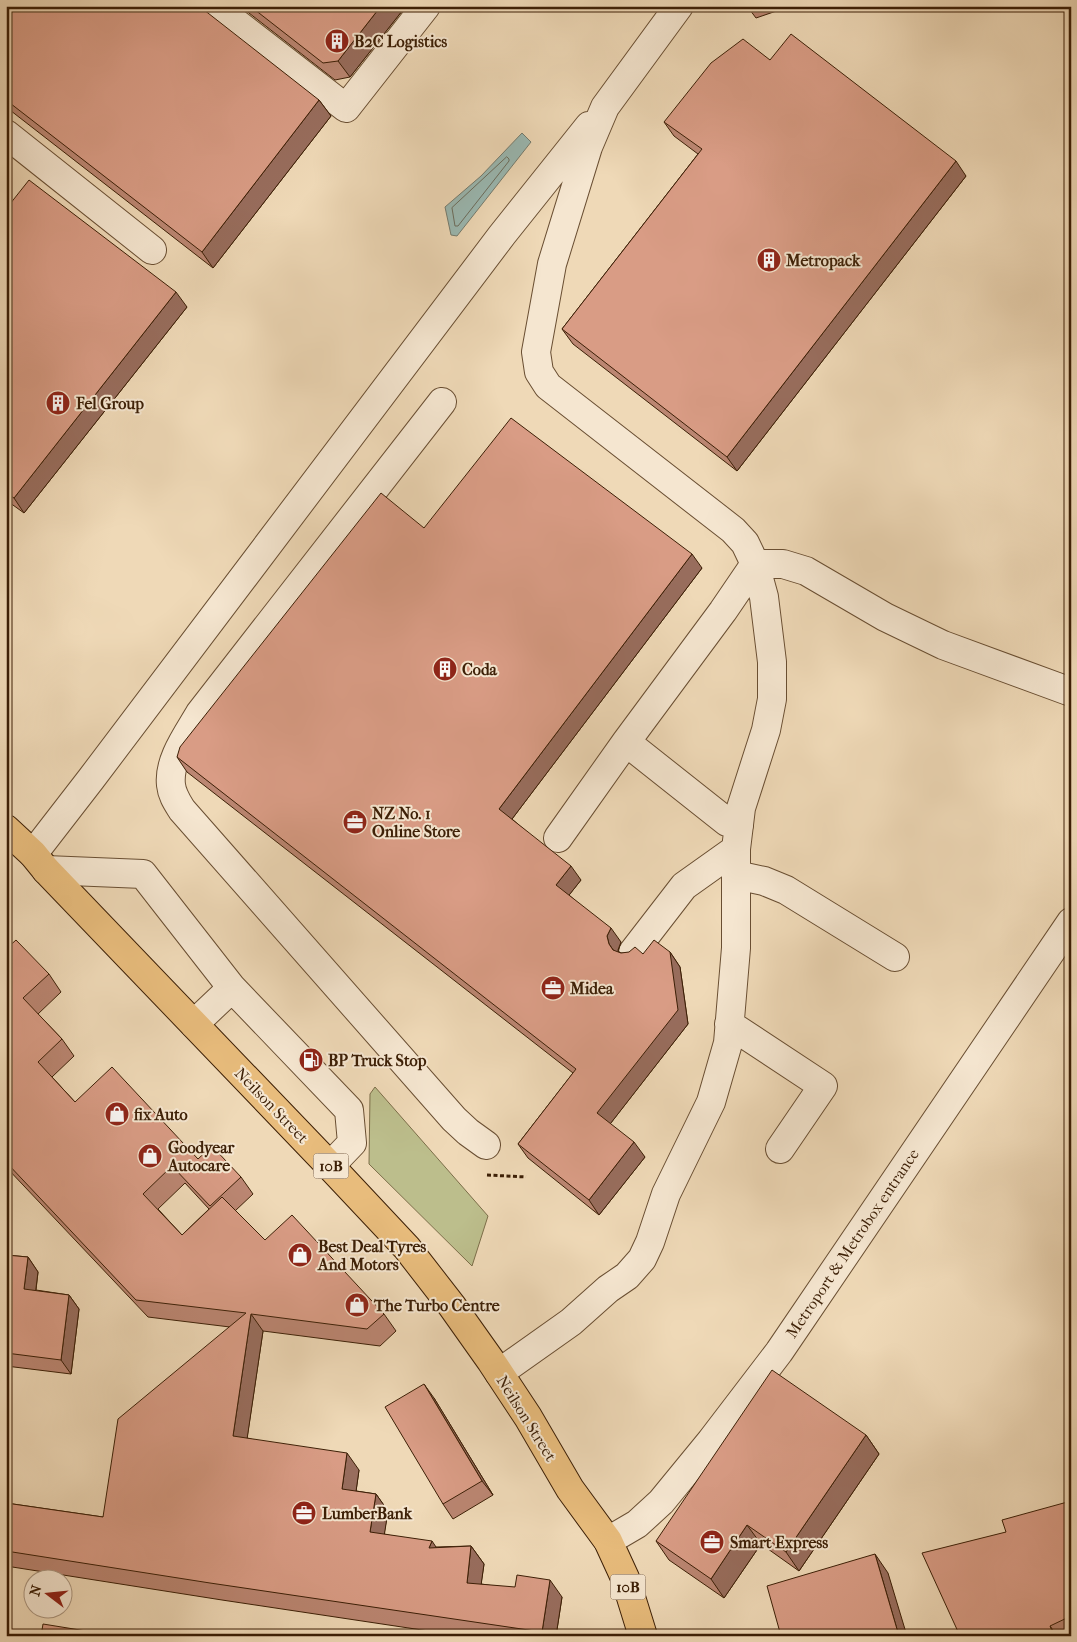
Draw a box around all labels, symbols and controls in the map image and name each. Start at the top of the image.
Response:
building icon: B2C Logistics [324,28,350,54]
place label: B2C Logistics [354,32,447,52]
building icon: Metropack [756,247,782,273]
place label: Metropack [785,251,861,271]
building icon: Fel Group [45,390,71,416]
place label: Fel Group [75,394,144,414]
building icon: Coda [432,656,458,682]
place label: Coda [462,660,498,679]
place label: NZ No. 1 Online Store [372,804,460,841]
office icon: NZ No. 1 Online Store [342,809,368,835]
office icon: Midea [540,975,566,1001]
place label: Midea [569,979,614,998]
fuel station icon: BP Truck Stop [298,1047,324,1073]
place label: BP Truck Stop [328,1051,427,1071]
street label: Neilson Street [231,1064,313,1147]
shop icon: fix Auto [104,1101,130,1127]
place label: fix Auto [134,1105,188,1124]
place label: Goodyear Autocare [167,1138,236,1175]
shop icon: Goodyear Autocare [137,1143,163,1169]
street label: Metroport & Metrobox entrance [782,1145,923,1342]
road number: 10B [314,1154,348,1178]
place label: Best Deal Tyres And Motors [317,1237,426,1274]
shop icon: Best Deal Tyres And Motors [287,1242,313,1268]
shop icon: The Turbo Centre [344,1292,370,1318]
place label: The Turbo Centre [373,1296,500,1315]
street label: Neilson Street [493,1372,561,1465]
office icon: LumberBank [291,1500,317,1526]
place label: LumberBank [322,1504,413,1523]
office icon: Smart Express [699,1529,725,1555]
place label: Smart Express [730,1533,828,1553]
north arrow [22,1570,72,1620]
road number: 10B [610,1574,646,1600]
text: N [26,1583,46,1598]

